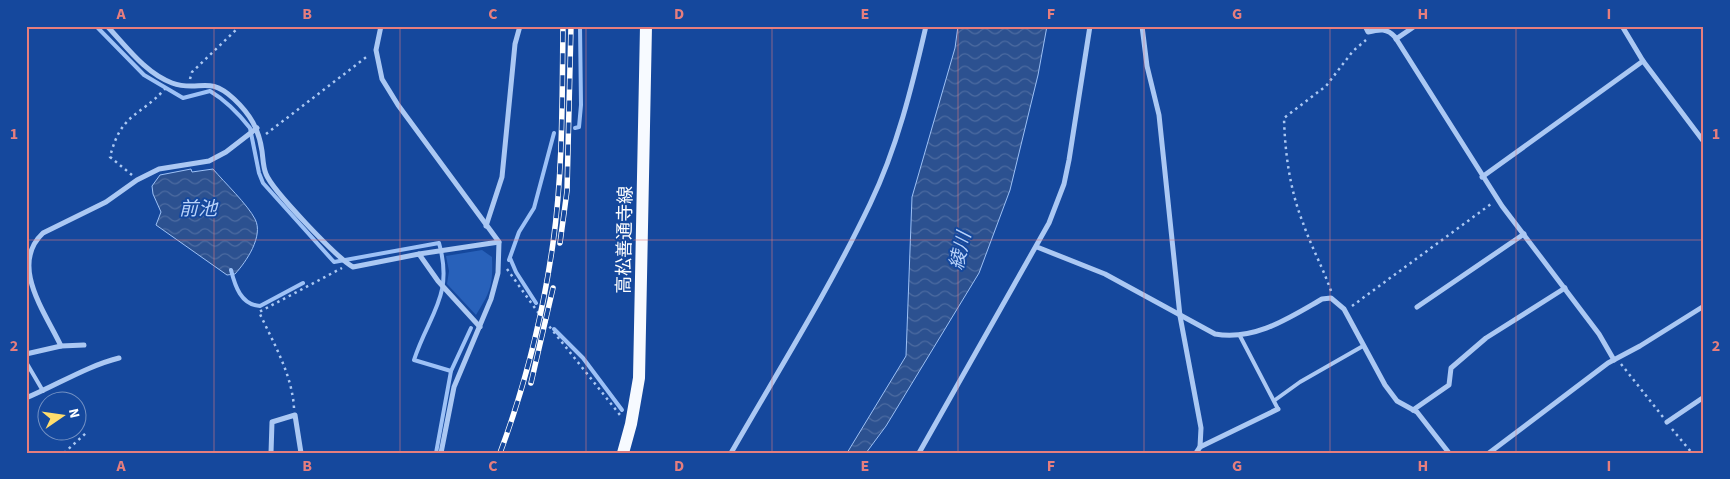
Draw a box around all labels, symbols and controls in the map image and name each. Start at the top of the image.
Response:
text: A [115,3,126,25]
text: B [302,3,312,25]
text: C [488,3,498,25]
text: D [674,3,684,25]
text: E [861,3,869,25]
text: F [1047,3,1055,25]
text: G [1232,3,1242,25]
text: H [1418,3,1428,25]
text: I [1607,3,1611,25]
text: 1 [10,123,18,145]
text: 1 [1712,123,1720,145]
street label: 高松善通寺線 [612,186,638,294]
water label: 前池 [179,196,219,223]
water label: 綾川 [944,228,979,273]
text: 2 [10,335,18,357]
text: 2 [1712,335,1720,357]
north arrow [38,392,88,442]
text: N [63,407,84,420]
text: A [115,455,126,477]
text: B [302,455,312,477]
text: C [488,455,498,477]
text: D [674,455,684,477]
text: E [861,455,869,477]
text: F [1047,455,1055,477]
text: G [1232,455,1242,477]
text: H [1418,455,1428,477]
text: I [1607,455,1611,477]

